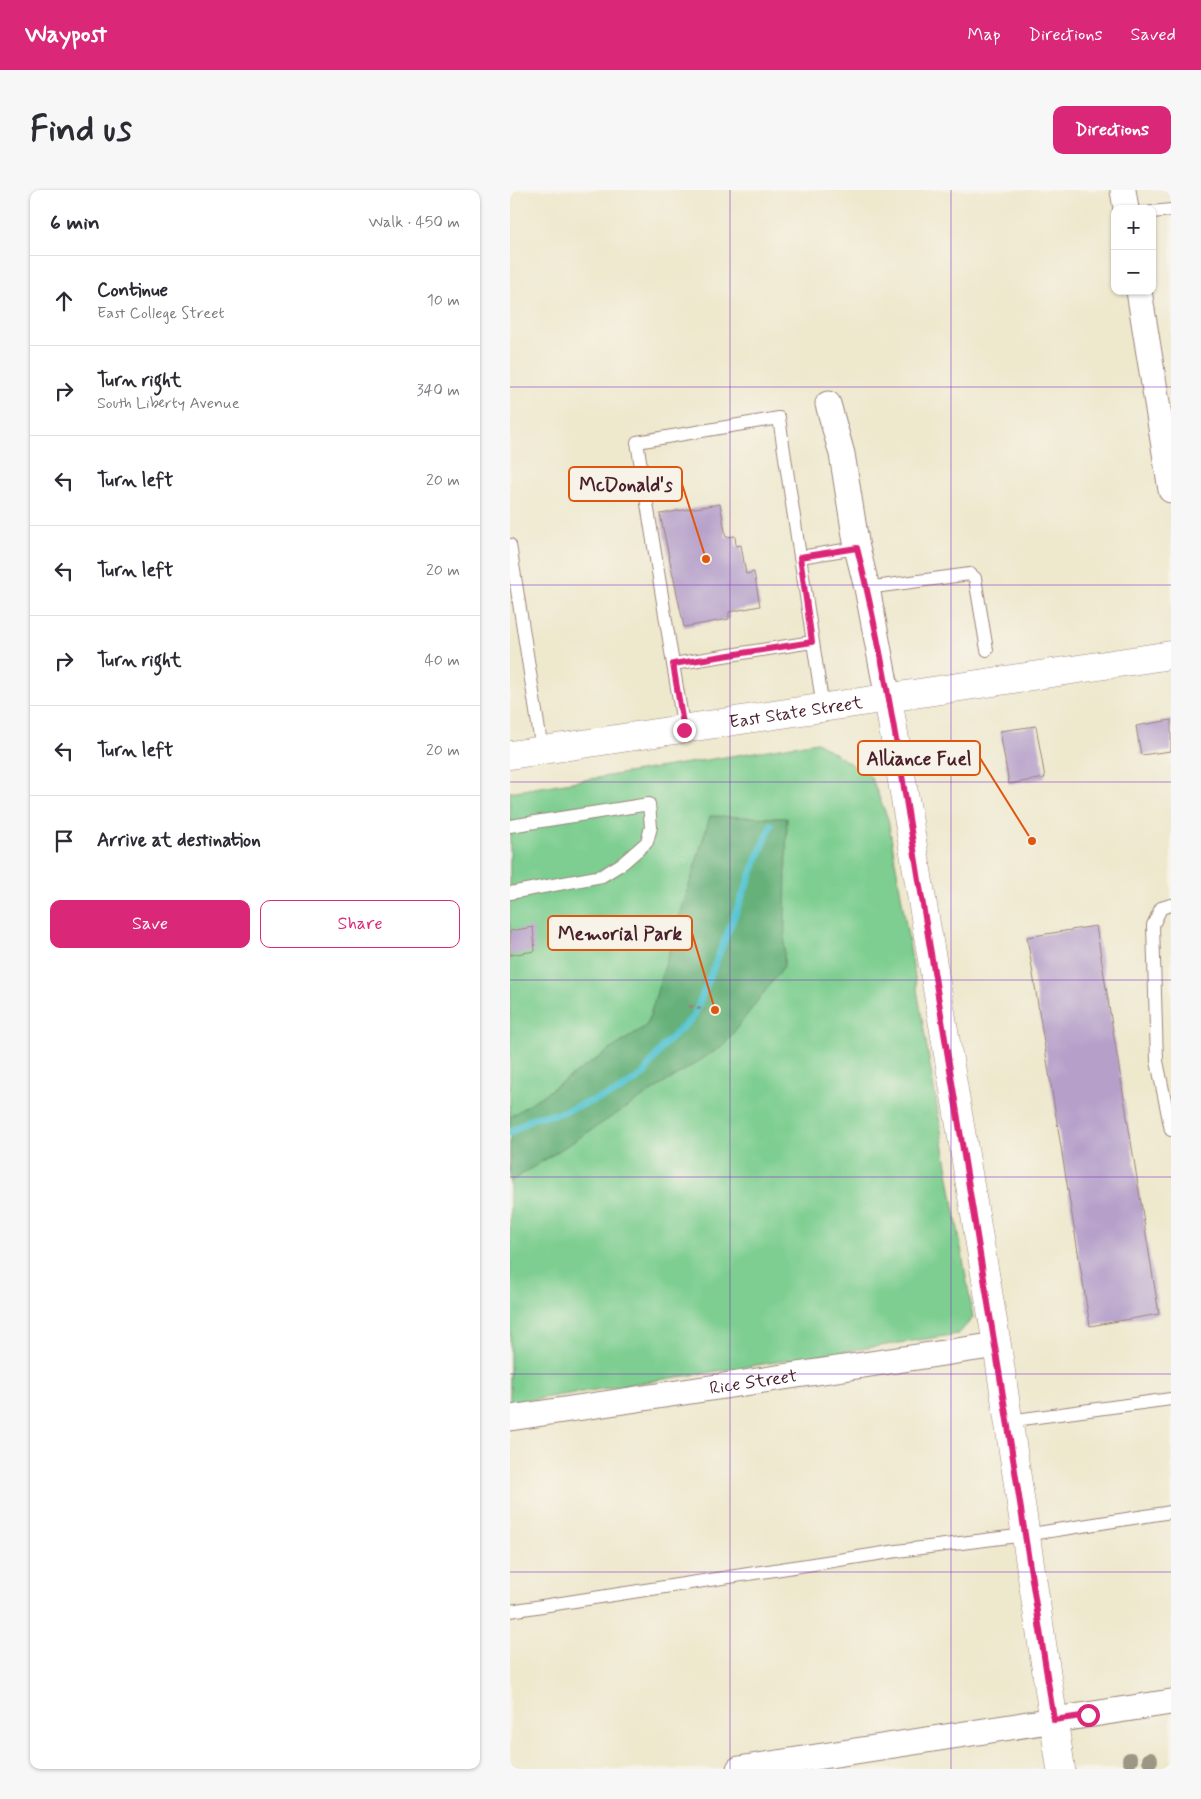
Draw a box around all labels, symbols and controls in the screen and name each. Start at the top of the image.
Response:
text: Waypost [25,20,107,51]
text: Map [968,23,1001,47]
text: Directions [1029,23,1103,47]
text: Saved [1131,23,1176,47]
button: Directions [1053,106,1171,154]
text: Find us [30,107,132,153]
map controls [1111,205,1156,295]
button: + [1111,205,1156,250]
text: 6 min [50,209,100,237]
text: Walk · 450 m [369,212,460,233]
button: − [1111,250,1156,295]
text: Continue [97,278,168,303]
icon: ahead [50,287,78,315]
text: 10 m [427,290,460,311]
text: East College Street [97,303,224,324]
text: Turn right [97,368,181,393]
icon: right [50,377,78,405]
text: 340 m [416,380,460,401]
text: South Liberty Avenue [97,393,240,414]
icon: left [50,467,78,495]
callout: McDonald's [569,467,682,501]
text: Turn left [97,468,173,493]
text: 20 m [426,470,460,491]
text: McDonald's [579,473,673,498]
icon: left [50,557,78,585]
text: Turn left [97,558,173,583]
text: 20 m [426,560,460,581]
icon: right [50,647,78,675]
text: Turn right [97,648,181,673]
text: 40 m [424,650,460,671]
street label: East State Street [728,691,865,735]
route end [673,719,696,742]
icon: left [50,737,78,765]
text: Turn left [97,738,173,763]
text: 20 m [426,740,460,761]
callout: Alliance Fuel [858,741,980,775]
text: Alliance Fuel [867,747,972,772]
icon: arrive [50,827,78,855]
text: Arrive at destination [97,828,261,853]
button: Save [50,900,250,948]
button: Share [260,900,460,948]
callout: Memorial Park [548,916,692,950]
text: Memorial Park [558,922,682,947]
street label: Rice Street [708,1364,799,1401]
route start [1077,1704,1100,1727]

